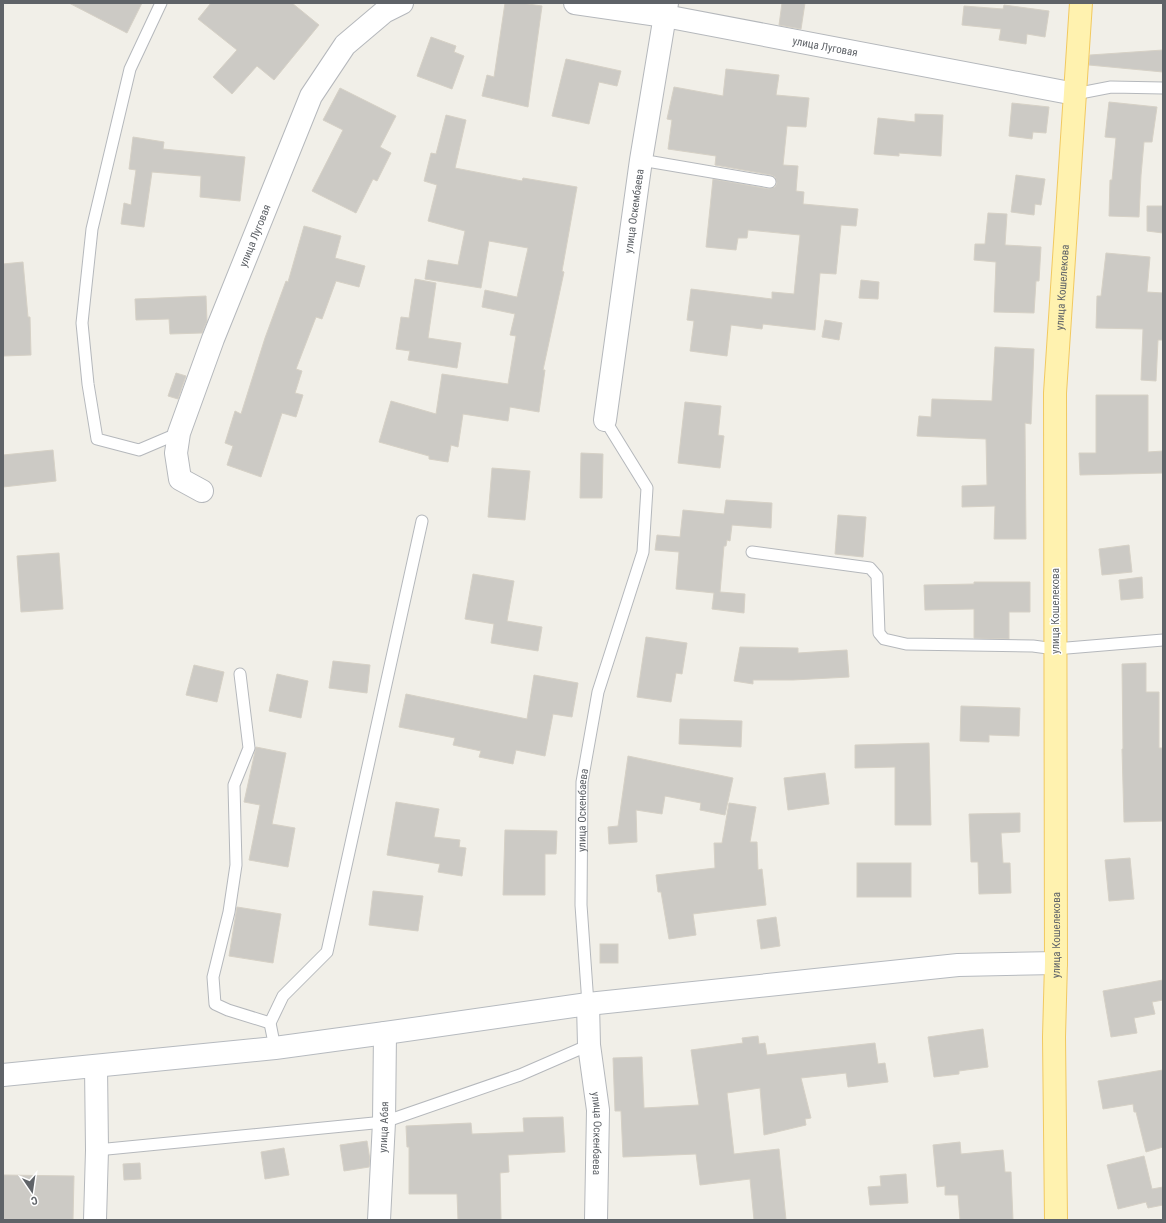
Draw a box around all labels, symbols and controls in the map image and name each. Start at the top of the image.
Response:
street label: улица Луговая [791,34,859,60]
street label: улица Оскембаева [622,168,647,254]
street label: улица Луговая [237,203,274,269]
street label: улица Кошелекова [1053,244,1072,331]
street label: улица Кошелекова [1049,568,1062,654]
street label: улица Оскенбаева [575,768,591,852]
street label: улица Кошелекова [1050,892,1063,978]
street label: улица Оскенбаева [589,1091,604,1175]
street label: улица Абая [376,1101,391,1153]
north arrow [12,1171,52,1211]
text: С [30,1193,39,1207]

